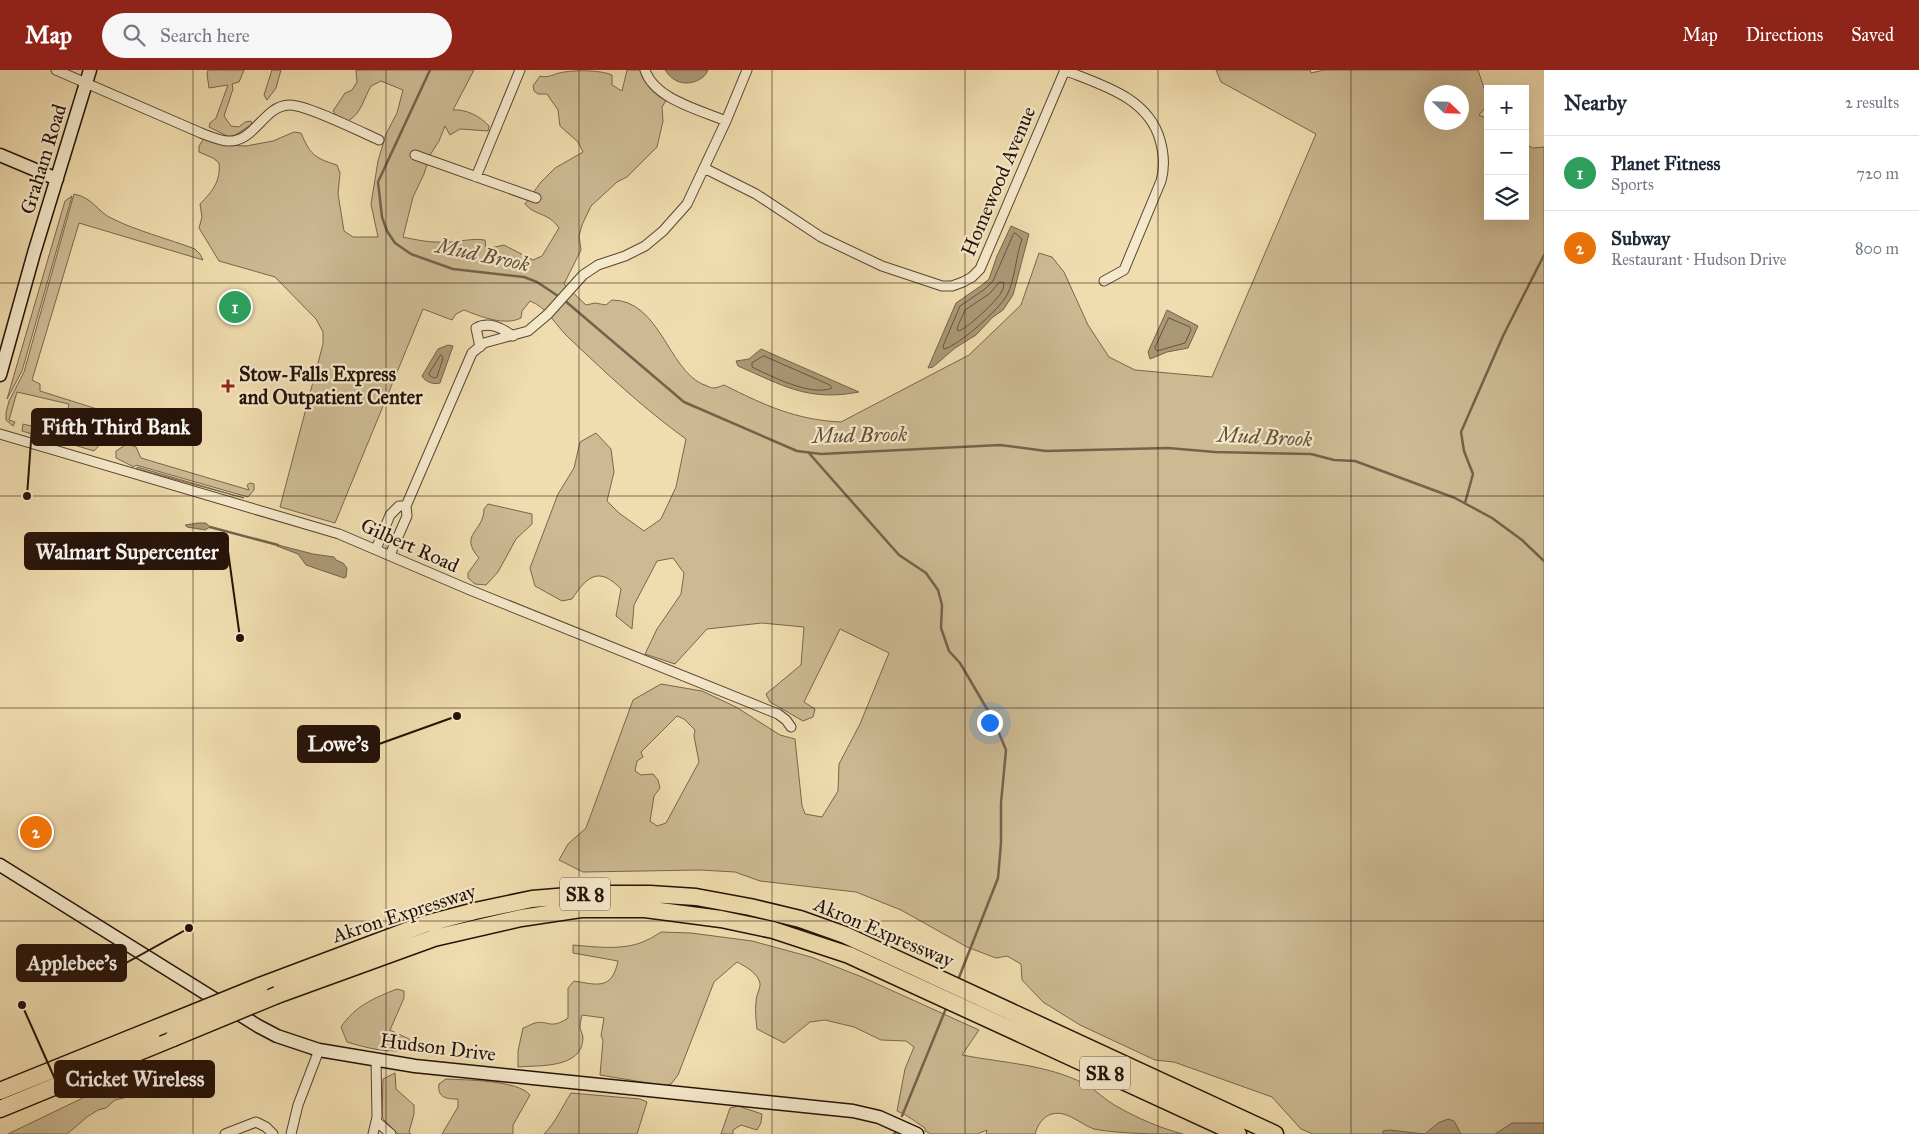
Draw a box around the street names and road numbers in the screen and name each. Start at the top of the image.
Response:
street label: Graham Road [15,101,71,217]
street label: Homewood Avenue [956,103,1040,259]
street label: Gilbert Road [357,513,463,577]
street label: Akron Expressway [328,878,479,948]
road number: SR 8 [560,878,610,911]
street label: Akron Expressway [810,891,958,973]
street label: Hudson Drive [379,1028,497,1066]
road number: SR 8 [1080,1056,1130,1090]

